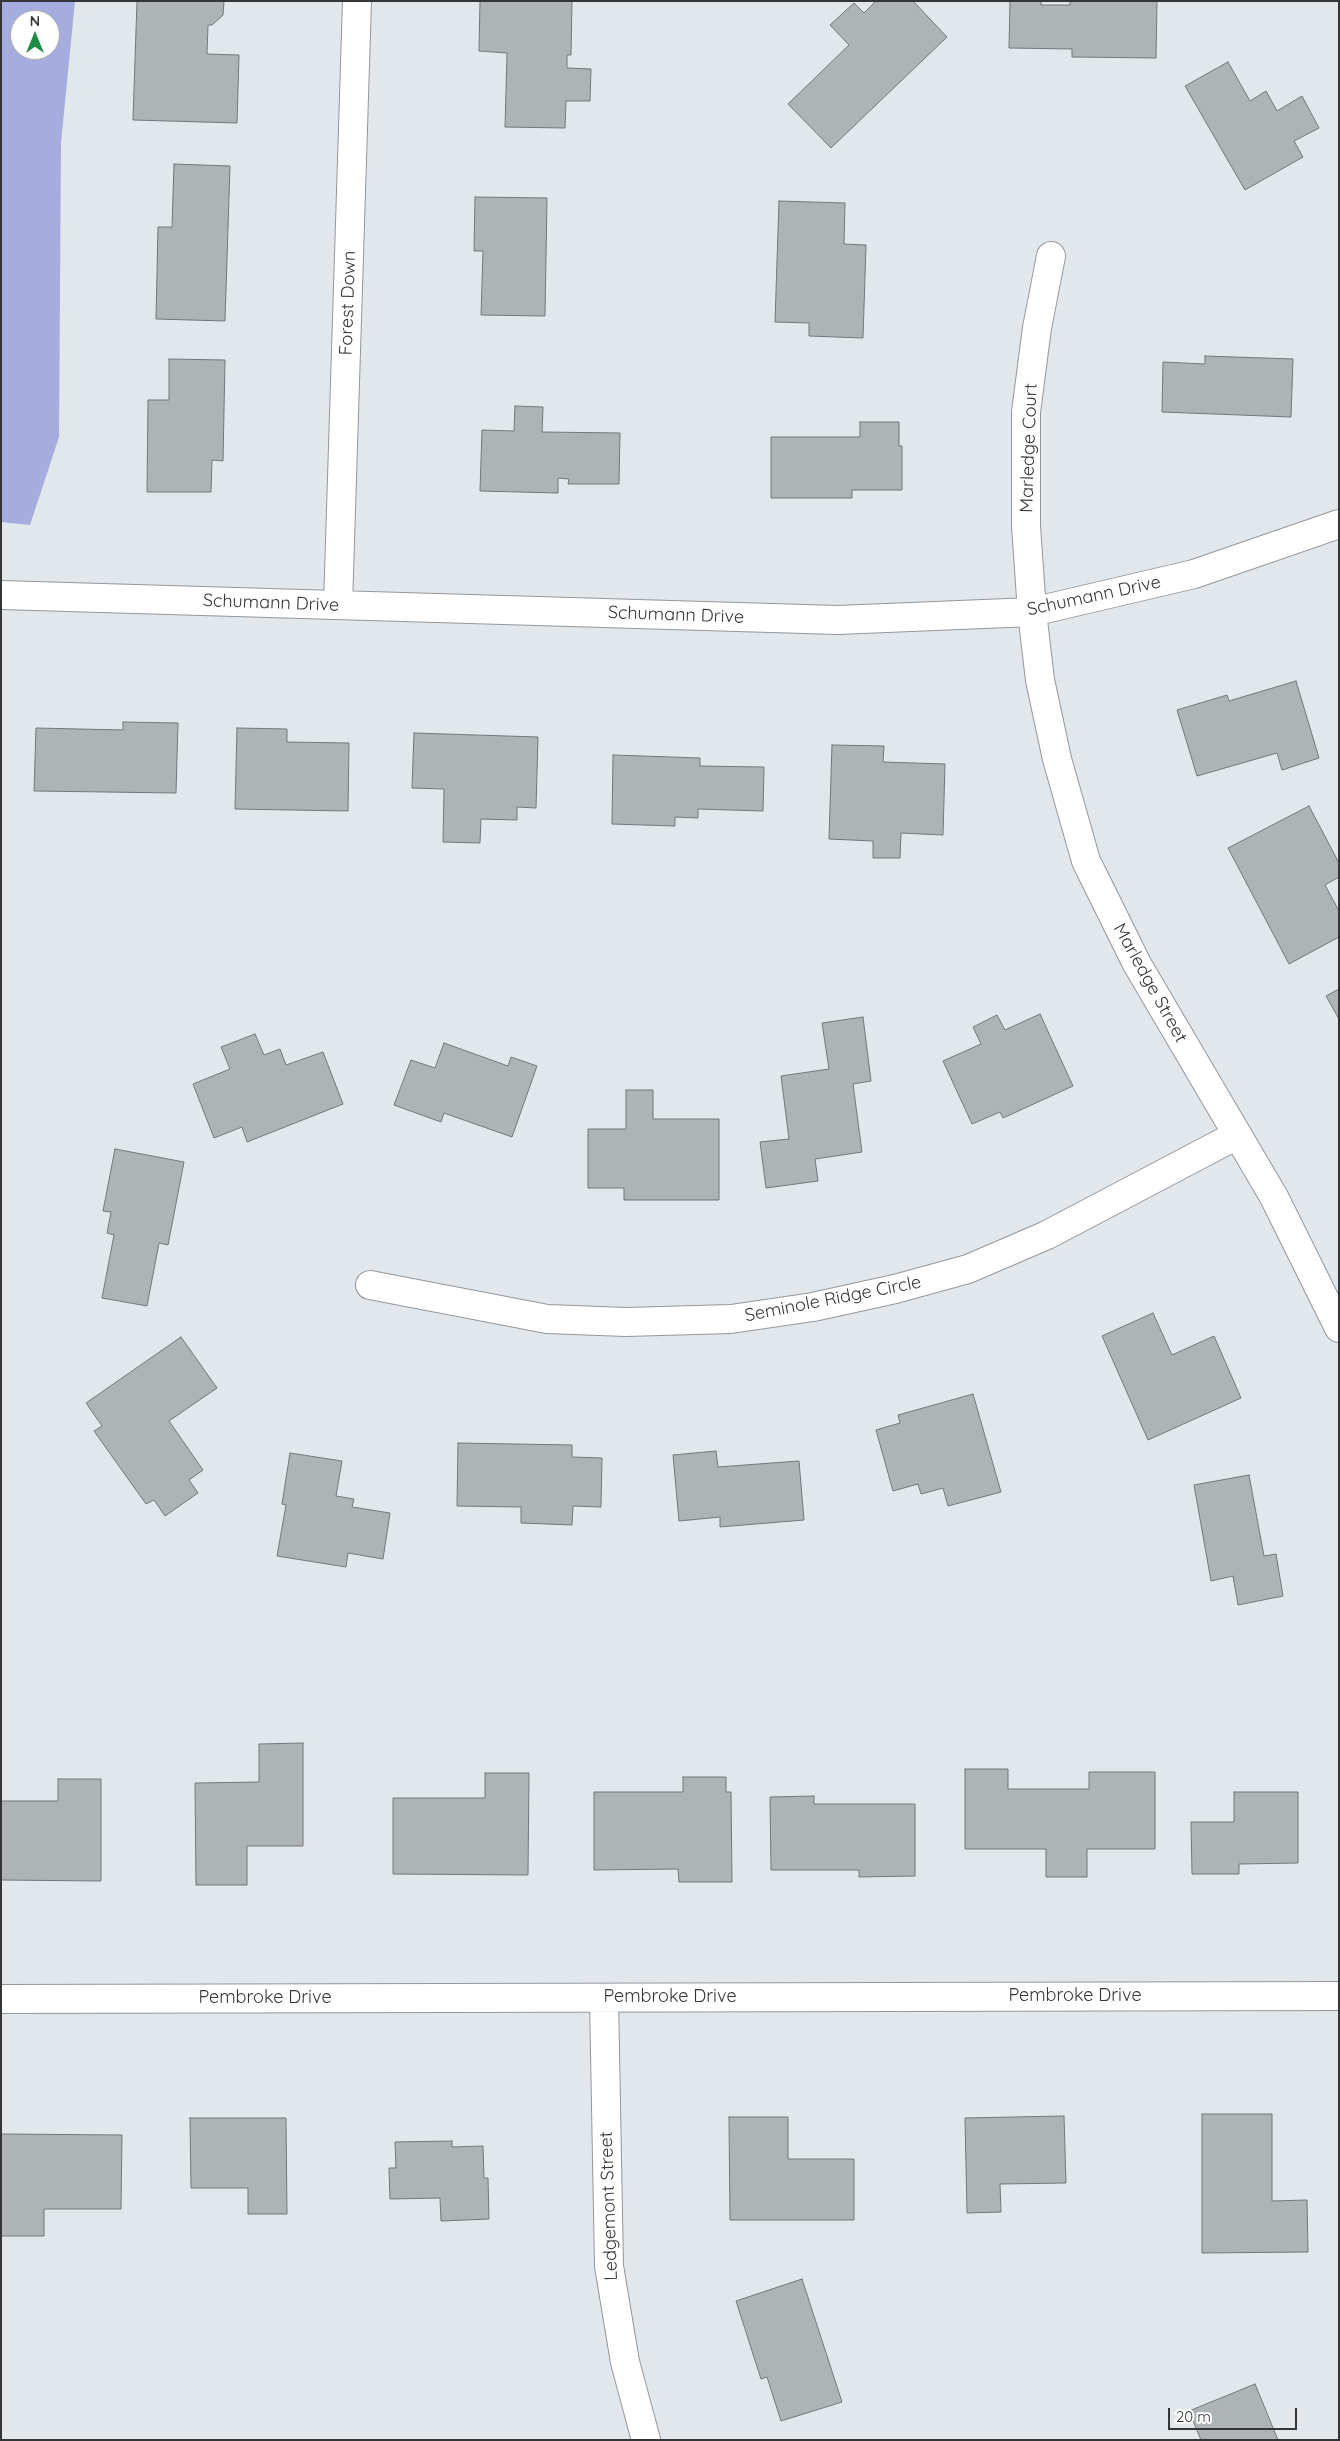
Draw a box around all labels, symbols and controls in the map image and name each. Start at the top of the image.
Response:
north arrow [10,10,60,60]
text: N [30,12,40,30]
street label: Forest Down [335,250,361,356]
street label: Marledge Court [1016,383,1042,513]
street label: Schumann Drive [1025,571,1163,621]
street label: Schumann Drive [203,590,339,616]
street label: Schumann Drive [608,602,744,628]
street label: Marledge Street [1108,920,1192,1046]
street label: Seminole Ridge Circle [743,1271,923,1327]
street label: Pembroke Drive [1008,1985,1142,2007]
street label: Pembroke Drive [603,1986,737,2008]
street label: Pembroke Drive [198,1987,332,2009]
street label: Ledgemont Street [596,2131,622,2281]
scale bar [1170,2398,1299,2430]
text: 20 m [1176,2407,1211,2426]

